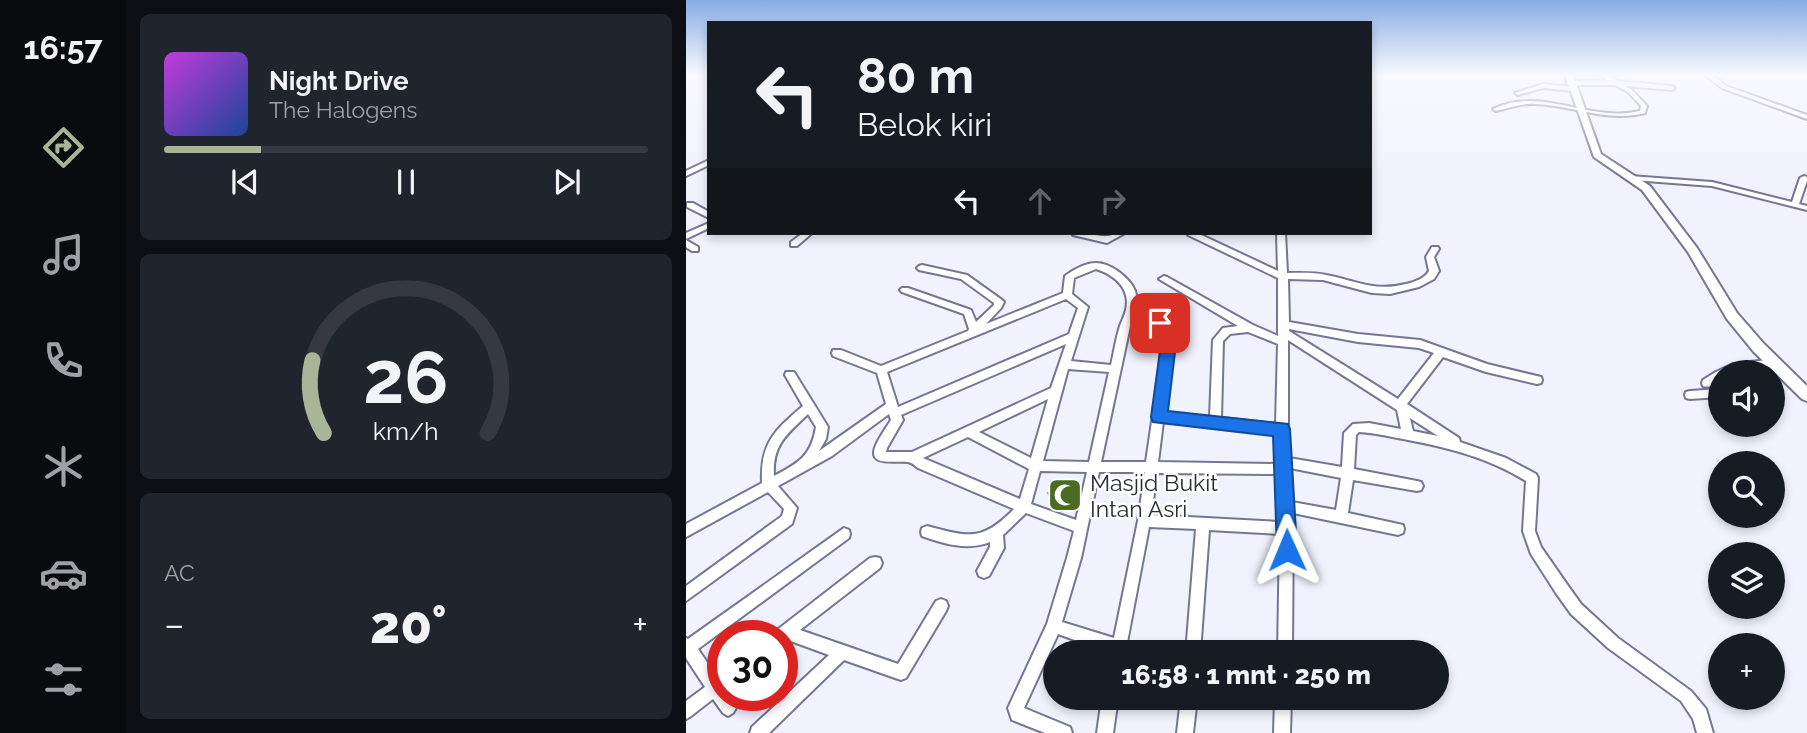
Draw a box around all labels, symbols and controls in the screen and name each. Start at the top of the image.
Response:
text: 16:57 [24,29,102,66]
text: 80 m [857,47,974,104]
icon: left [742,49,833,140]
text: Night Drive [269,66,408,96]
text: The Halogens [269,96,417,123]
text: Belok kiri [857,106,992,143]
icon: directions [39,123,88,172]
icon: previous [226,163,264,201]
icon: pause [387,163,425,201]
icon: next [548,163,586,201]
icon: left [948,182,986,220]
icon: ahead [1021,182,1059,220]
icon: right [1094,182,1132,220]
icon: music [39,230,88,279]
pin [1130,293,1190,353]
icon: arrive [1141,304,1179,342]
text: 26 [363,335,449,420]
icon: phone [39,336,88,385]
map controls [1708,360,1785,710]
button: sound [1708,360,1785,437]
text: km/h [373,415,439,445]
icon: climate [39,442,88,491]
button: search [1708,451,1785,528]
place label: Masjid Bukit Intan Asri [1090,469,1218,522]
mosque icon: Masjid Bukit Intan Asri [1046,476,1084,514]
position arrow [1250,513,1324,587]
button: layers [1708,542,1785,619]
icon: car [39,549,88,598]
text: AC [164,559,195,586]
text: 20° [370,594,447,655]
text: − [164,602,184,647]
text: + [632,602,648,647]
speed limit sign: 30 [707,620,798,711]
button: + [1708,633,1785,710]
icon: filters [39,655,88,704]
text: 16:58 · 1 mnt · 250 m [1121,660,1371,690]

